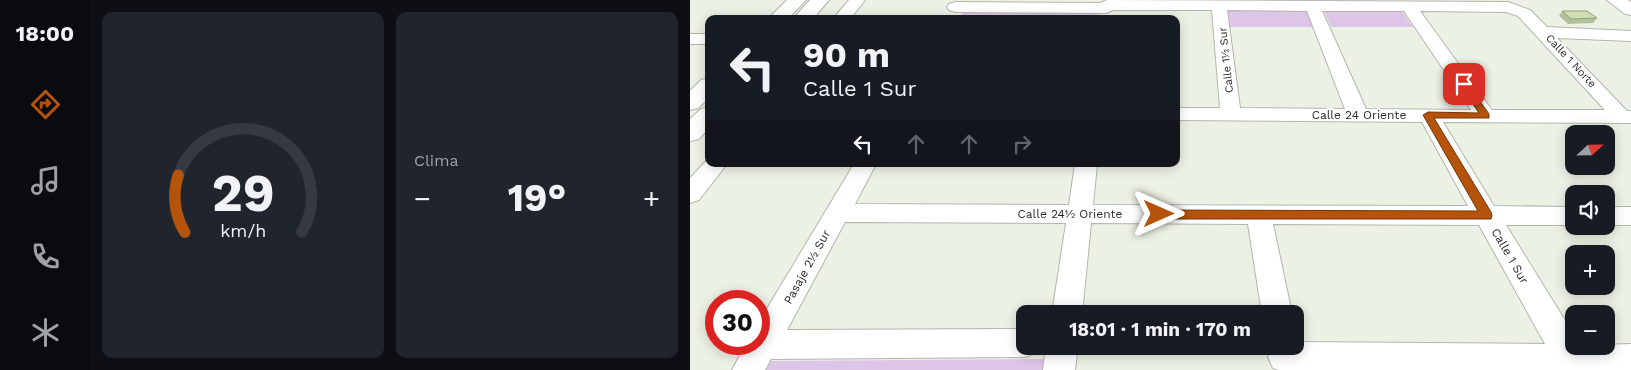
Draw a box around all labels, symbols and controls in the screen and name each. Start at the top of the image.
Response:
text: 18:00 [16,21,74,46]
street label: Calle 1½ Sur [1216,26,1236,94]
street label: Calle 1 Norte [1543,32,1599,90]
text: 90 m [803,34,890,76]
icon: left [720,35,785,100]
pin [1443,63,1485,105]
icon: arrive [1450,70,1478,98]
text: Calle 1 Sur [803,76,916,101]
icon: directions [28,87,63,122]
street label: Calle 24 Oriente [1312,108,1406,122]
north arrow [1565,125,1615,175]
map controls [1565,125,1615,355]
icon: left [849,130,877,158]
icon: ahead [902,130,930,158]
icon: ahead [955,130,983,158]
icon: right [1008,130,1036,158]
text: Clima [414,151,458,170]
icon: music [28,163,63,198]
text: 29 [211,163,275,224]
text: 19° [508,176,566,220]
text: − [414,182,431,215]
text: + [643,182,660,215]
button: sound [1565,185,1615,235]
position arrow [1132,187,1184,239]
street label: Calle 24½ Oriente [1018,207,1123,221]
text: km/h [220,220,266,241]
street label: Calle 1 Sur [1488,226,1532,286]
street label: Pasaje 2½ Sur [781,227,833,307]
icon: phone [28,239,63,274]
button: + [1565,245,1615,295]
speed limit sign: 30 [705,290,770,355]
button: − [1565,305,1615,355]
icon: climate [28,315,63,350]
text: 18:01 · 1 min · 170 m [1069,318,1251,341]

